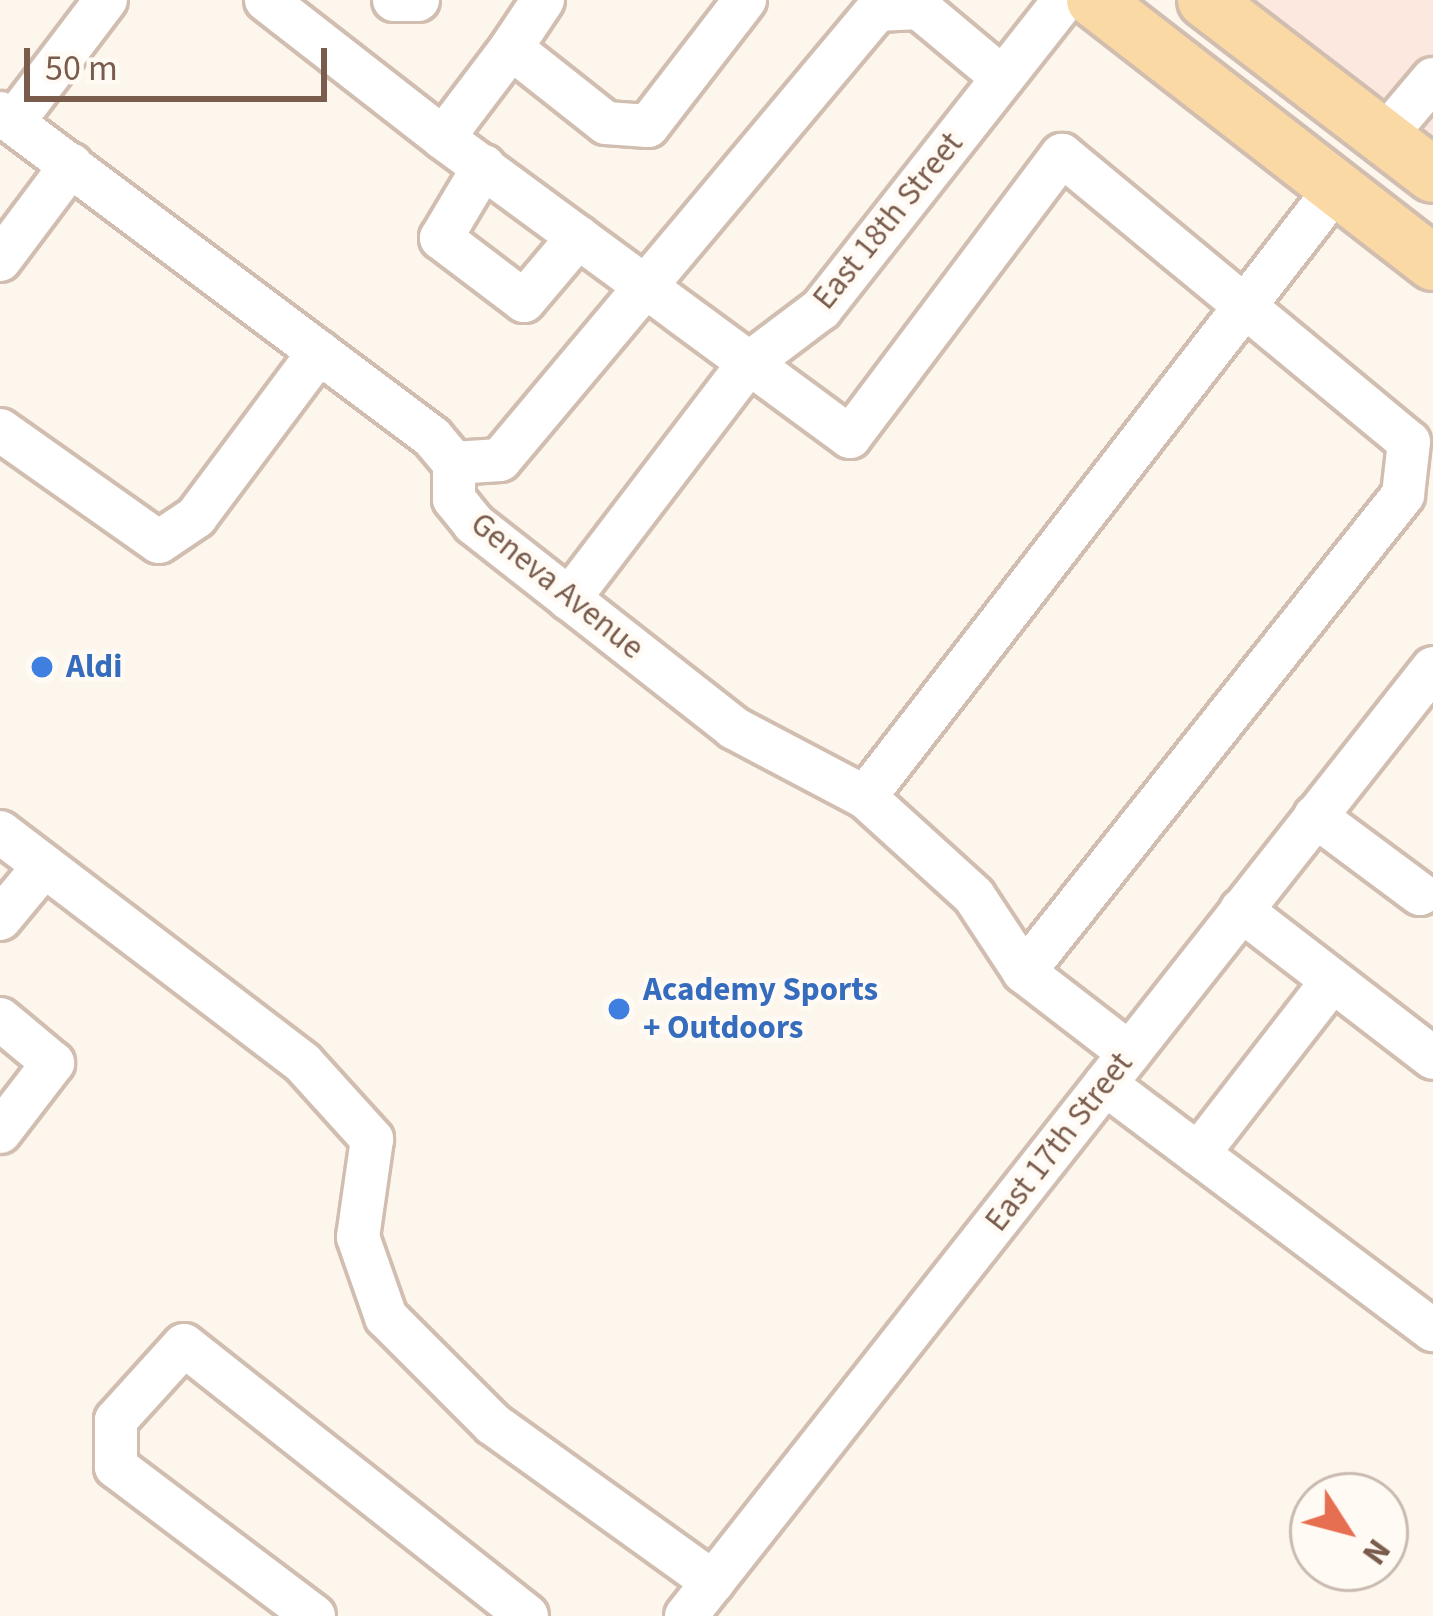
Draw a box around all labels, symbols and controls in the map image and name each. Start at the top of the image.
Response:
scale bar [30,24,333,98]
text: 50 m [45,43,118,94]
street label: East 18th Street [805,125,971,317]
street label: Geneva Avenue [463,504,651,668]
place label: Aldi [66,647,122,687]
marker: Aldi [29,654,55,680]
place label: Academy Sports + Outdoors [643,970,878,1048]
marker: Academy Sports + Outdoors [606,996,632,1022]
street label: East 17th Street [977,1045,1141,1239]
north arrow [1289,1472,1409,1592]
text: N [1351,1529,1402,1574]

